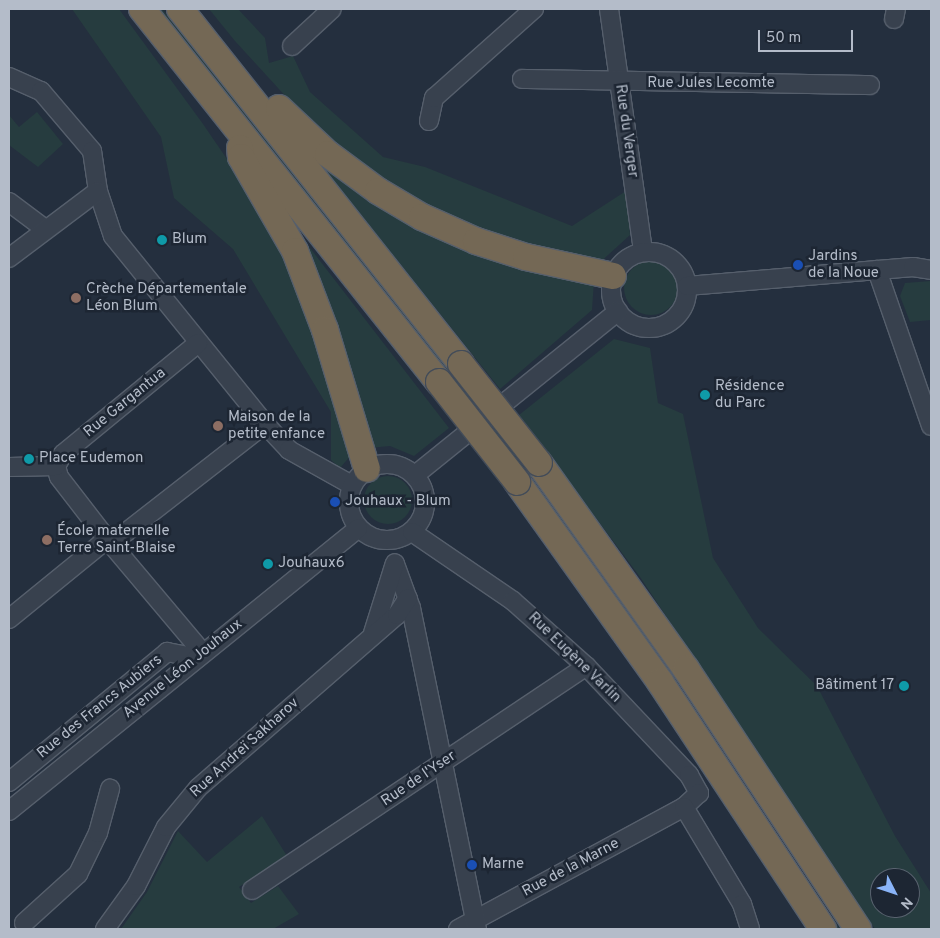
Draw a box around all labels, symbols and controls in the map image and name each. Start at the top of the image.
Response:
scale bar [760,20,855,52]
text: 50 m [766,29,801,48]
street label: Rue Jules Lecomte [647,75,775,93]
street label: Rue du Verger [611,83,641,179]
place label: Blum [172,231,207,249]
marker: Blum [156,234,168,246]
place label: Jardins de la Noue [808,247,879,282]
marker: Jardins de la Noue [792,259,804,271]
place label: Crèche Départementale Léon Blum [86,280,247,315]
marker: Crèche Départementale Léon Blum [70,292,82,304]
street label: Rue Gargantua [80,364,170,442]
place label: Résidence du Parc [715,377,785,412]
marker: Résidence du Parc [699,389,711,401]
place label: Maison de la petite enfance [228,408,325,443]
marker: Maison de la petite enfance [212,420,224,432]
place label: Place Eudemon [39,450,143,468]
marker: Place Eudemon [23,453,35,465]
place label: Jouhaux - Blum [345,493,451,511]
marker: Jouhaux - Blum [329,496,341,508]
place label: École maternelle Terre Saint-Blaise [57,522,176,557]
marker: École maternelle Terre Saint-Blaise [41,534,53,546]
place label: Jouhaux6 [278,555,345,573]
marker: Jouhaux6 [262,558,274,570]
street label: Rue Eugène Varlin [524,609,624,707]
street label: Avenue Léon Jouhaux [120,615,246,723]
street label: Rue des Francs Aubiers [34,651,166,763]
place label: Bâtiment 17 [815,677,894,695]
marker: Bâtiment 17 [898,680,910,692]
street label: Rue Andreï Sakharov [187,694,303,802]
street label: Rue de l'Yser [378,747,460,811]
street label: Rue de la Marne [519,835,623,901]
place label: Marne [482,856,524,874]
marker: Marne [466,859,478,871]
north arrow [870,868,920,918]
text: N [896,893,916,912]

